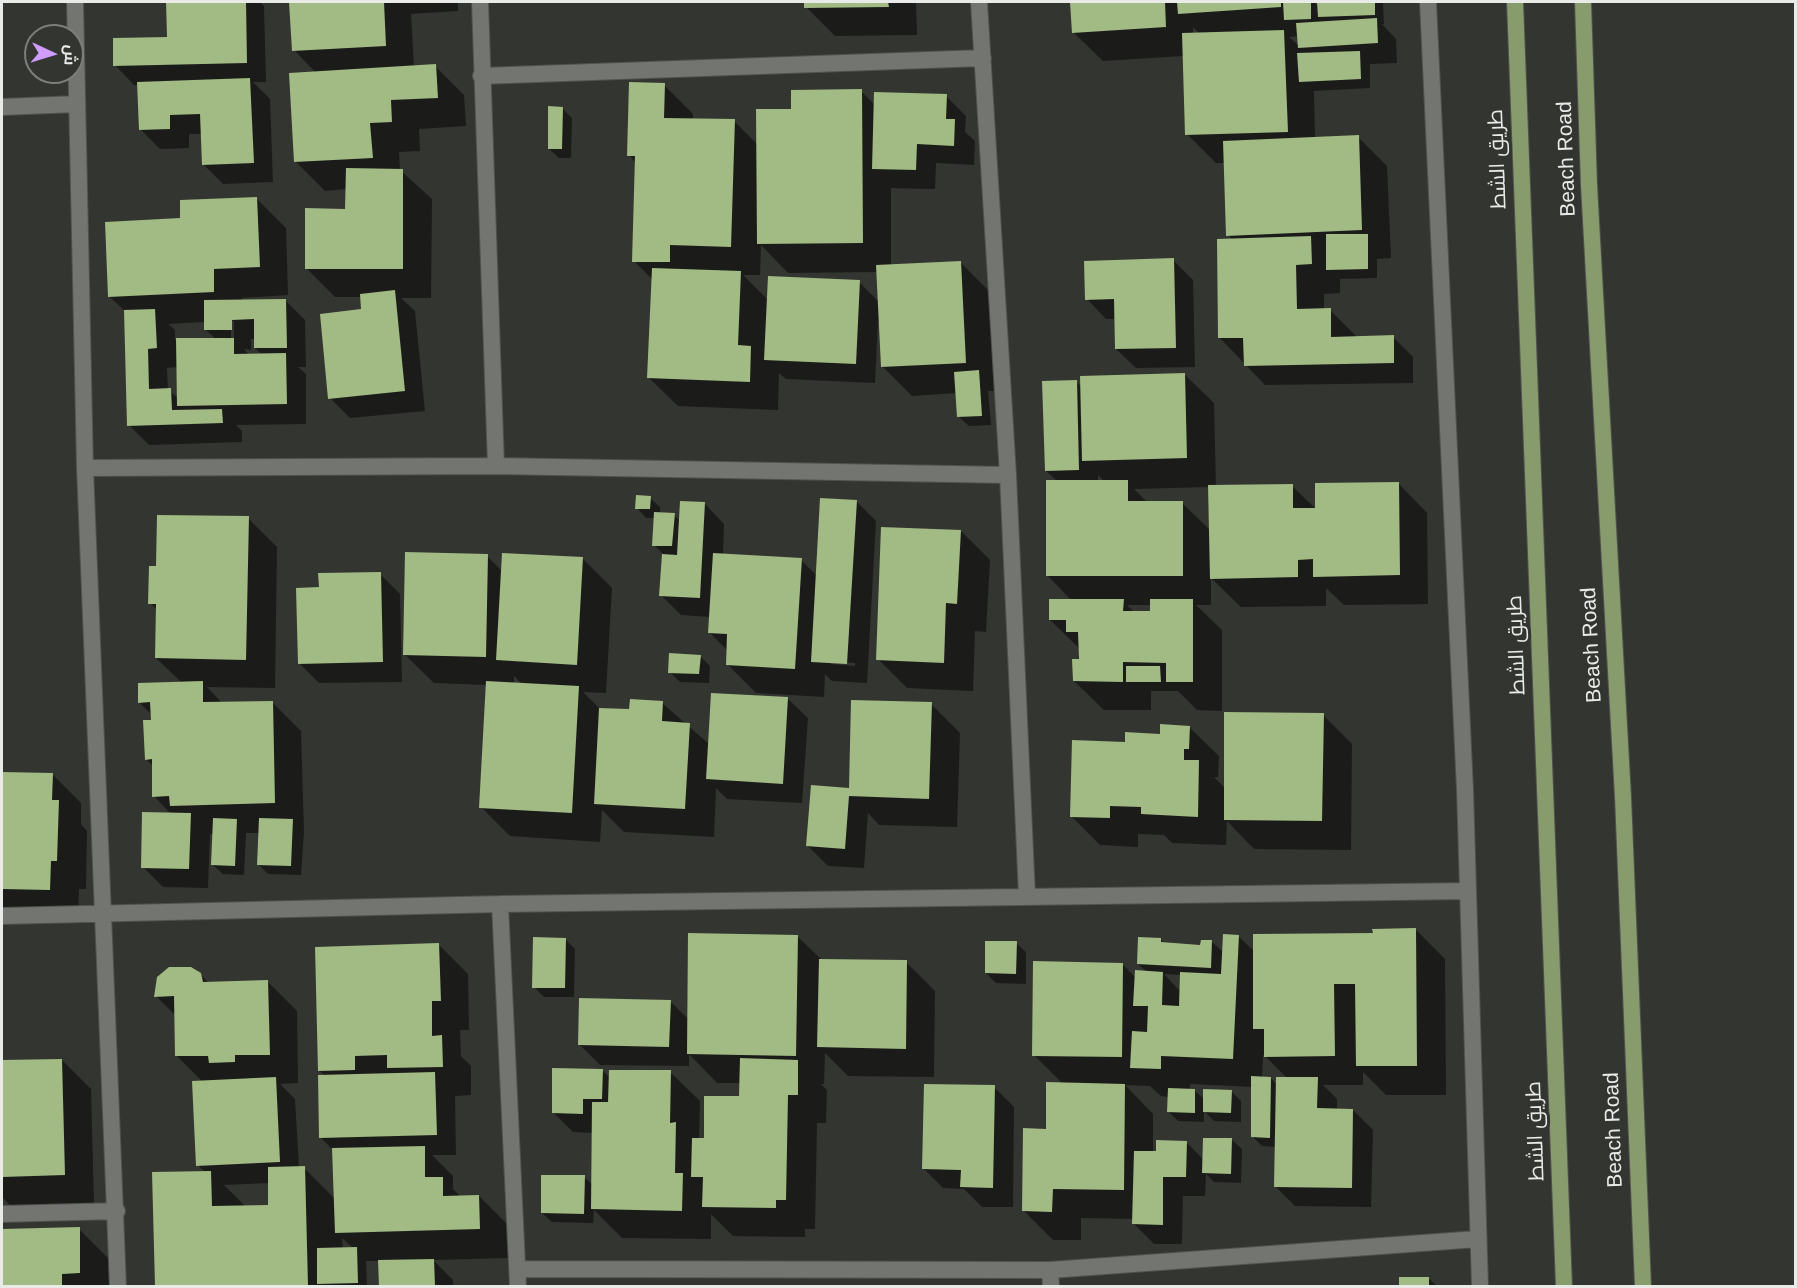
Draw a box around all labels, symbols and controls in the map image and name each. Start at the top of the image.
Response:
north arrow [24,24,84,84]
text: ش [61,44,80,66]
street label: Beach Road [1552,101,1582,217]
street label: طريق الشط [1484,109,1512,209]
street label: Beach Road [1576,587,1608,703]
street label: طريق الشط [1503,595,1531,695]
street label: Beach Road [1599,1072,1629,1188]
street label: طريق الشط [1522,1081,1550,1181]

